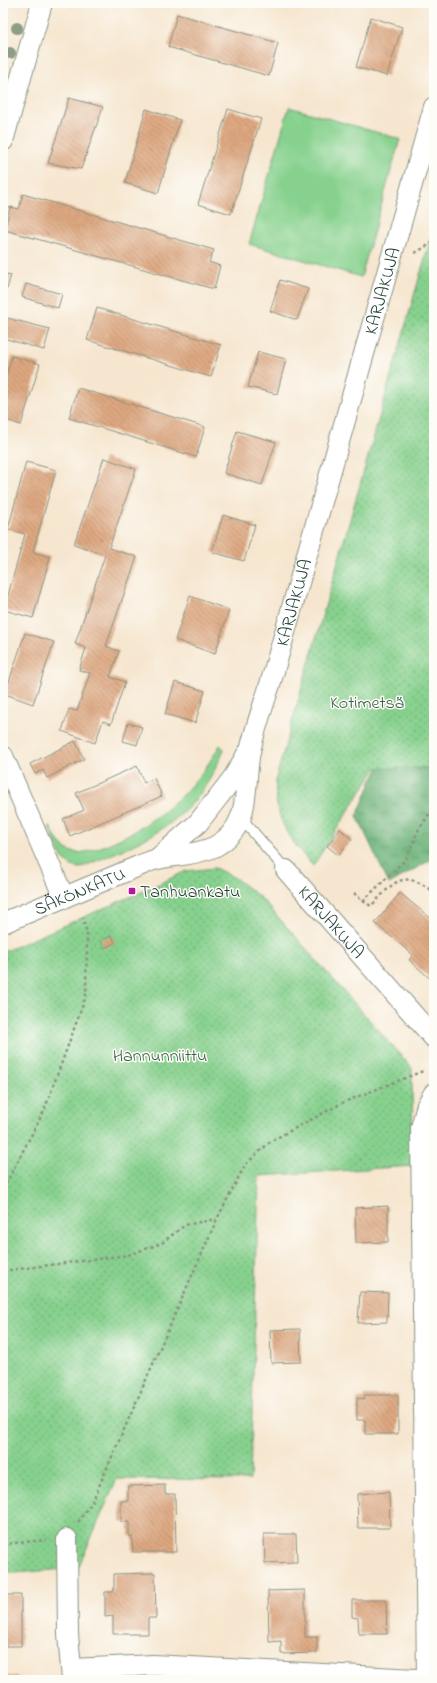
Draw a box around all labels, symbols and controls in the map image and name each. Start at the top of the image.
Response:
street label: KARJAKUJA [359,245,409,338]
street label: KARJAKUJA [271,556,320,650]
park label: Kotimetsä [330,691,404,717]
street label: SÄKÖNKATU [31,862,130,923]
place label: Tanhuankatu [140,880,240,906]
street label: KARJAKUJA [291,881,370,965]
marker: Tanhuankatu [127,886,137,896]
park label: Hannunniittu [113,1044,207,1070]

